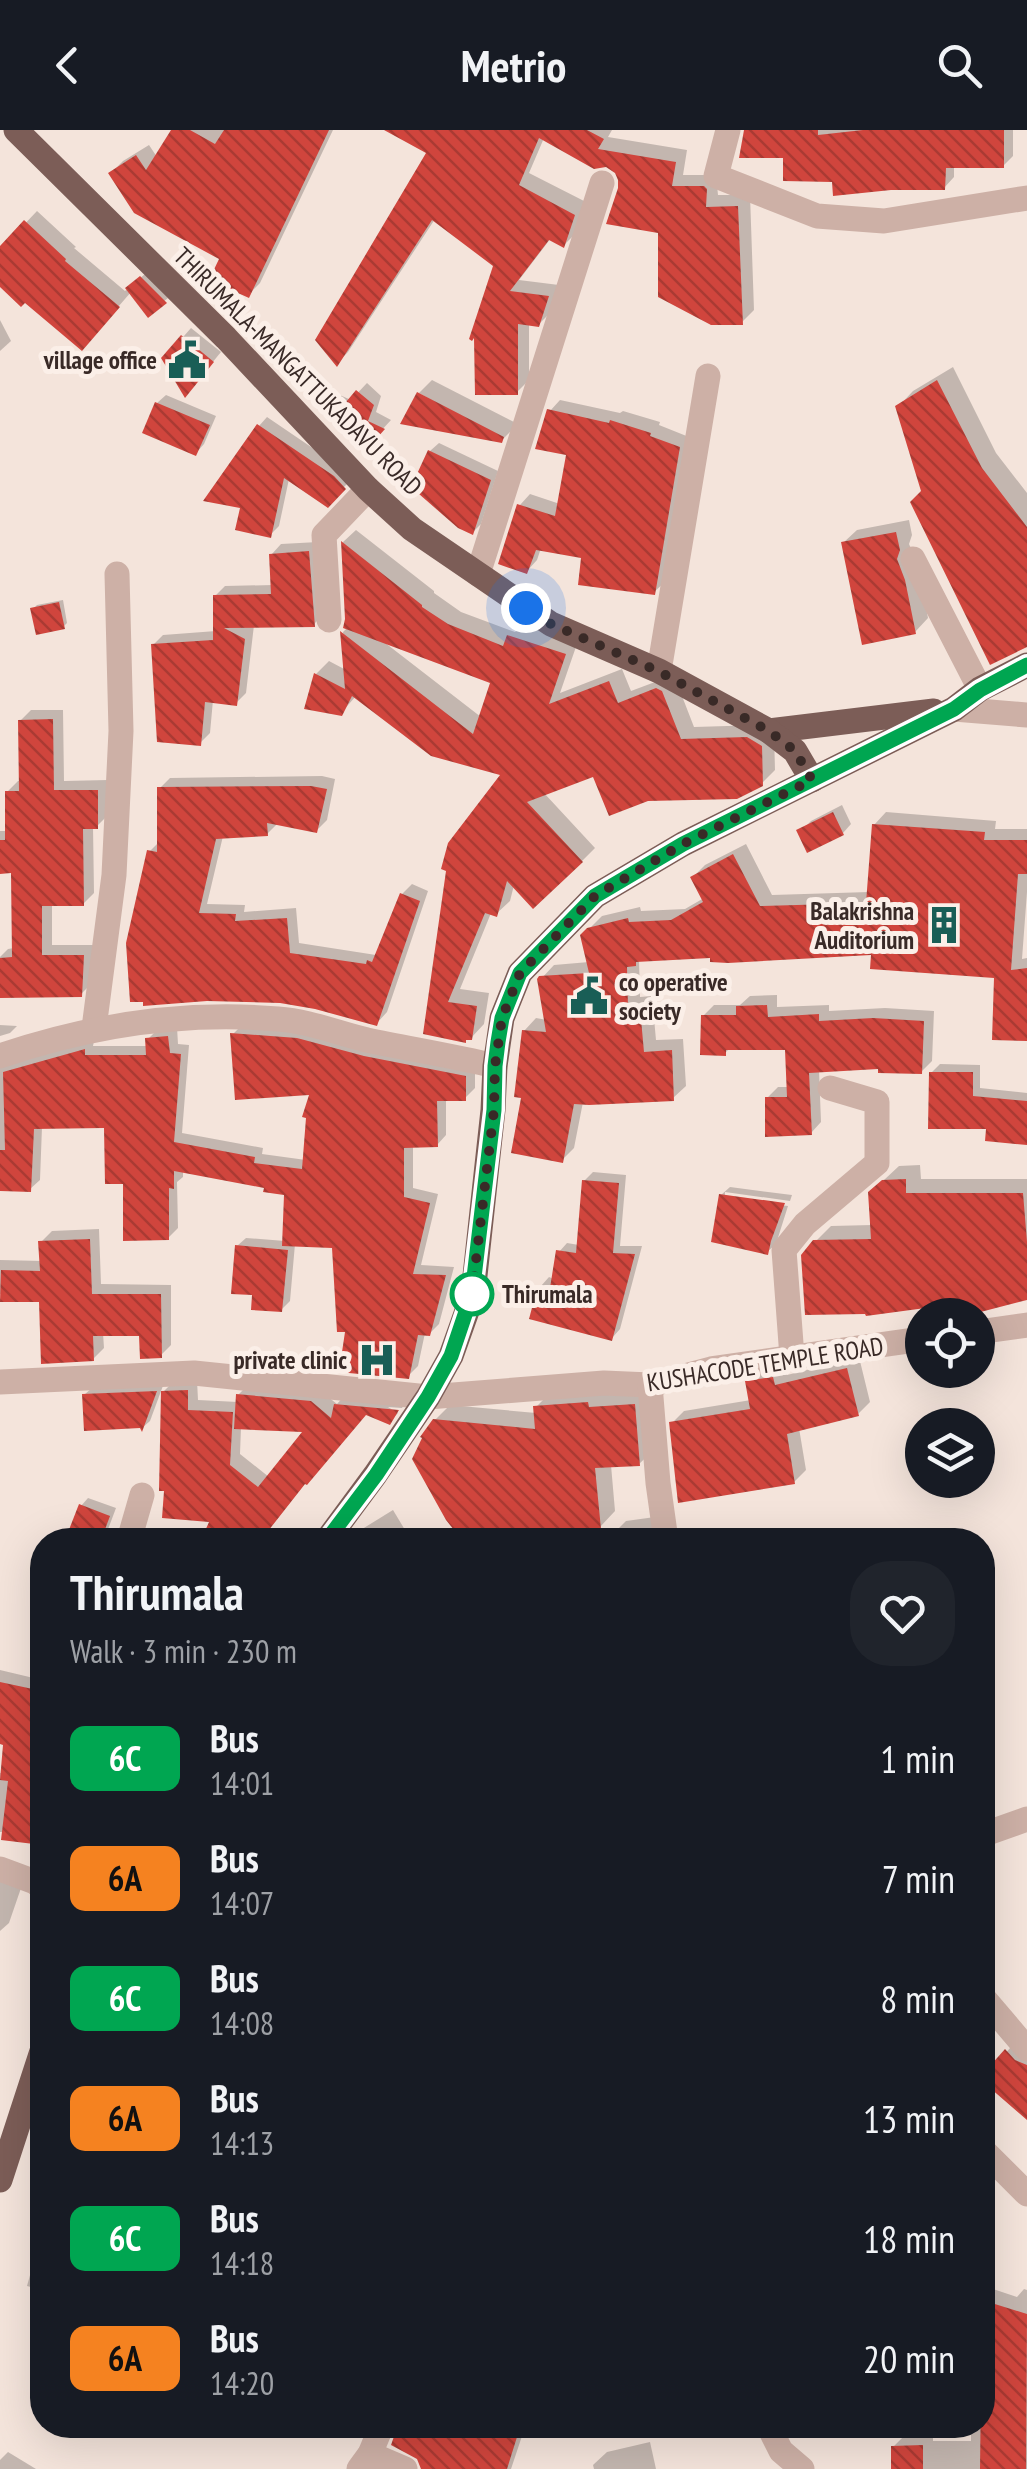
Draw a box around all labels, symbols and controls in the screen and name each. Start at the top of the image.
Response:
text: Metrio [461,36,566,94]
icon: back [40,38,95,93]
icon: search [932,38,987,93]
street label: THIRUMALA-MANGATTUKADAVU ROAD [167,240,429,502]
public building icon: village office [166,339,208,381]
place label: village office [43,344,157,376]
your location [501,583,551,633]
place label: Balakrishna Auditorium [810,895,914,956]
building icon: Balakrishna Auditorium [923,904,965,946]
place label: co operative society [619,966,728,1027]
public building icon: co operative society [568,975,610,1017]
marker: Thirumala [451,1273,493,1315]
place label: Thirumala [502,1278,592,1310]
map controls [905,1298,995,1498]
button: locate [905,1298,995,1388]
street label: KUSHACODE TEMPLE ROAD [645,1330,885,1398]
hospital icon: private clinic [356,1339,398,1381]
place label: private clinic [233,1344,347,1376]
button: layers [905,1408,995,1498]
text: Thirumala [70,1561,244,1623]
button: heart [850,1561,955,1666]
text: Walk · 3 min · 230 m [70,1630,297,1672]
text: Bus [210,1713,259,1762]
text: 1 min [880,1734,955,1783]
text: 6C [109,1735,141,1781]
text: 14:01 [210,1762,274,1804]
text: Bus [210,1833,259,1882]
text: 7 min [882,1854,955,1903]
text: 6A [108,1855,142,1901]
text: 14:07 [210,1882,274,1924]
text: Bus [210,1953,259,2002]
text: 8 min [880,1974,955,2023]
text: 6C [109,1975,141,2021]
text: 14:08 [210,2002,274,2044]
text: Bus [210,2073,259,2122]
text: 13 min [863,2094,955,2143]
text: 6A [108,2095,142,2141]
text: 14:13 [210,2122,274,2164]
text: Bus [210,2193,259,2242]
text: 18 min [863,2214,955,2263]
text: 6C [109,2215,141,2261]
text: 14:18 [210,2242,274,2284]
text: Bus [210,2313,259,2362]
text: 20 min [863,2334,955,2383]
text: 6A [108,2335,142,2381]
text: 14:20 [210,2362,274,2404]

